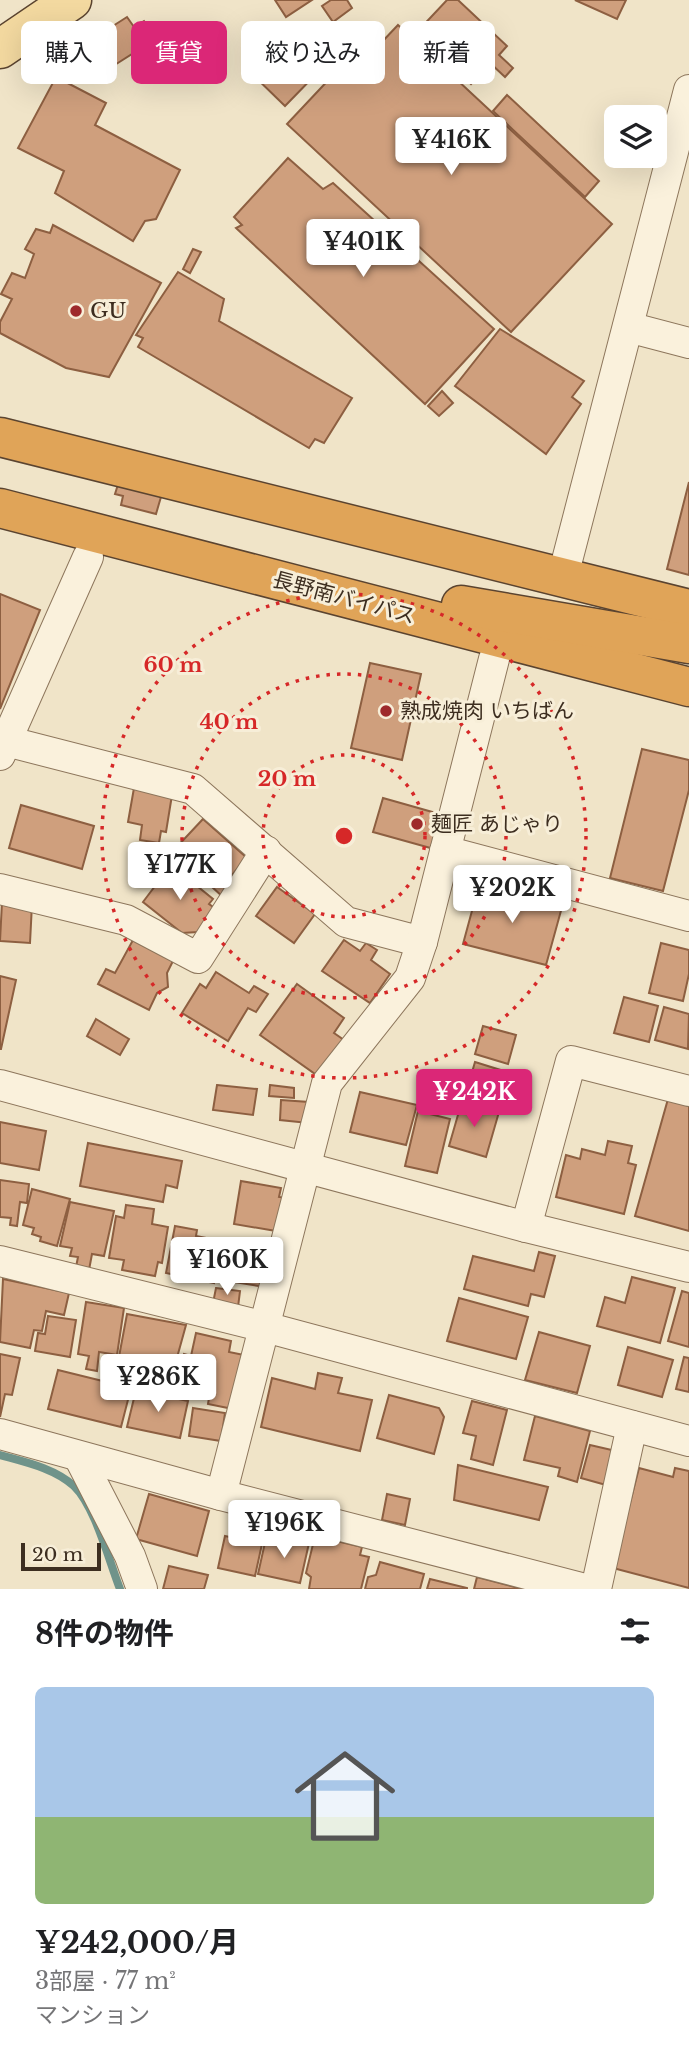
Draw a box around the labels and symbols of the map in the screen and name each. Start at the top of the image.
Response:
pin: ¥416K [402,118,500,177]
pin: ¥401K [314,219,412,279]
place label: GU [90,298,126,324]
marker: GU [68,303,84,319]
street label: 長野南バイパス [270,566,418,630]
text: 60 m [144,652,202,678]
place label: 熟成焼肉 いちばん [400,698,574,724]
marker: 熟成焼肉 いちばん [378,703,394,719]
text: 40 m [200,709,258,735]
text: 20 m [258,766,316,792]
place label: 麺匠 あじゃり [431,811,563,837]
marker: 麺匠 あじゃり [409,816,425,832]
centre of rings [332,824,356,848]
pin: ¥177K [131,842,229,902]
pin: ¥202K [463,866,561,925]
pin: ¥242K [425,1070,523,1129]
pin: ¥160K [178,1238,276,1297]
pin: ¥286K [109,1354,207,1414]
pin: ¥196K [235,1500,333,1560]
scale bar [21,1540,102,1572]

